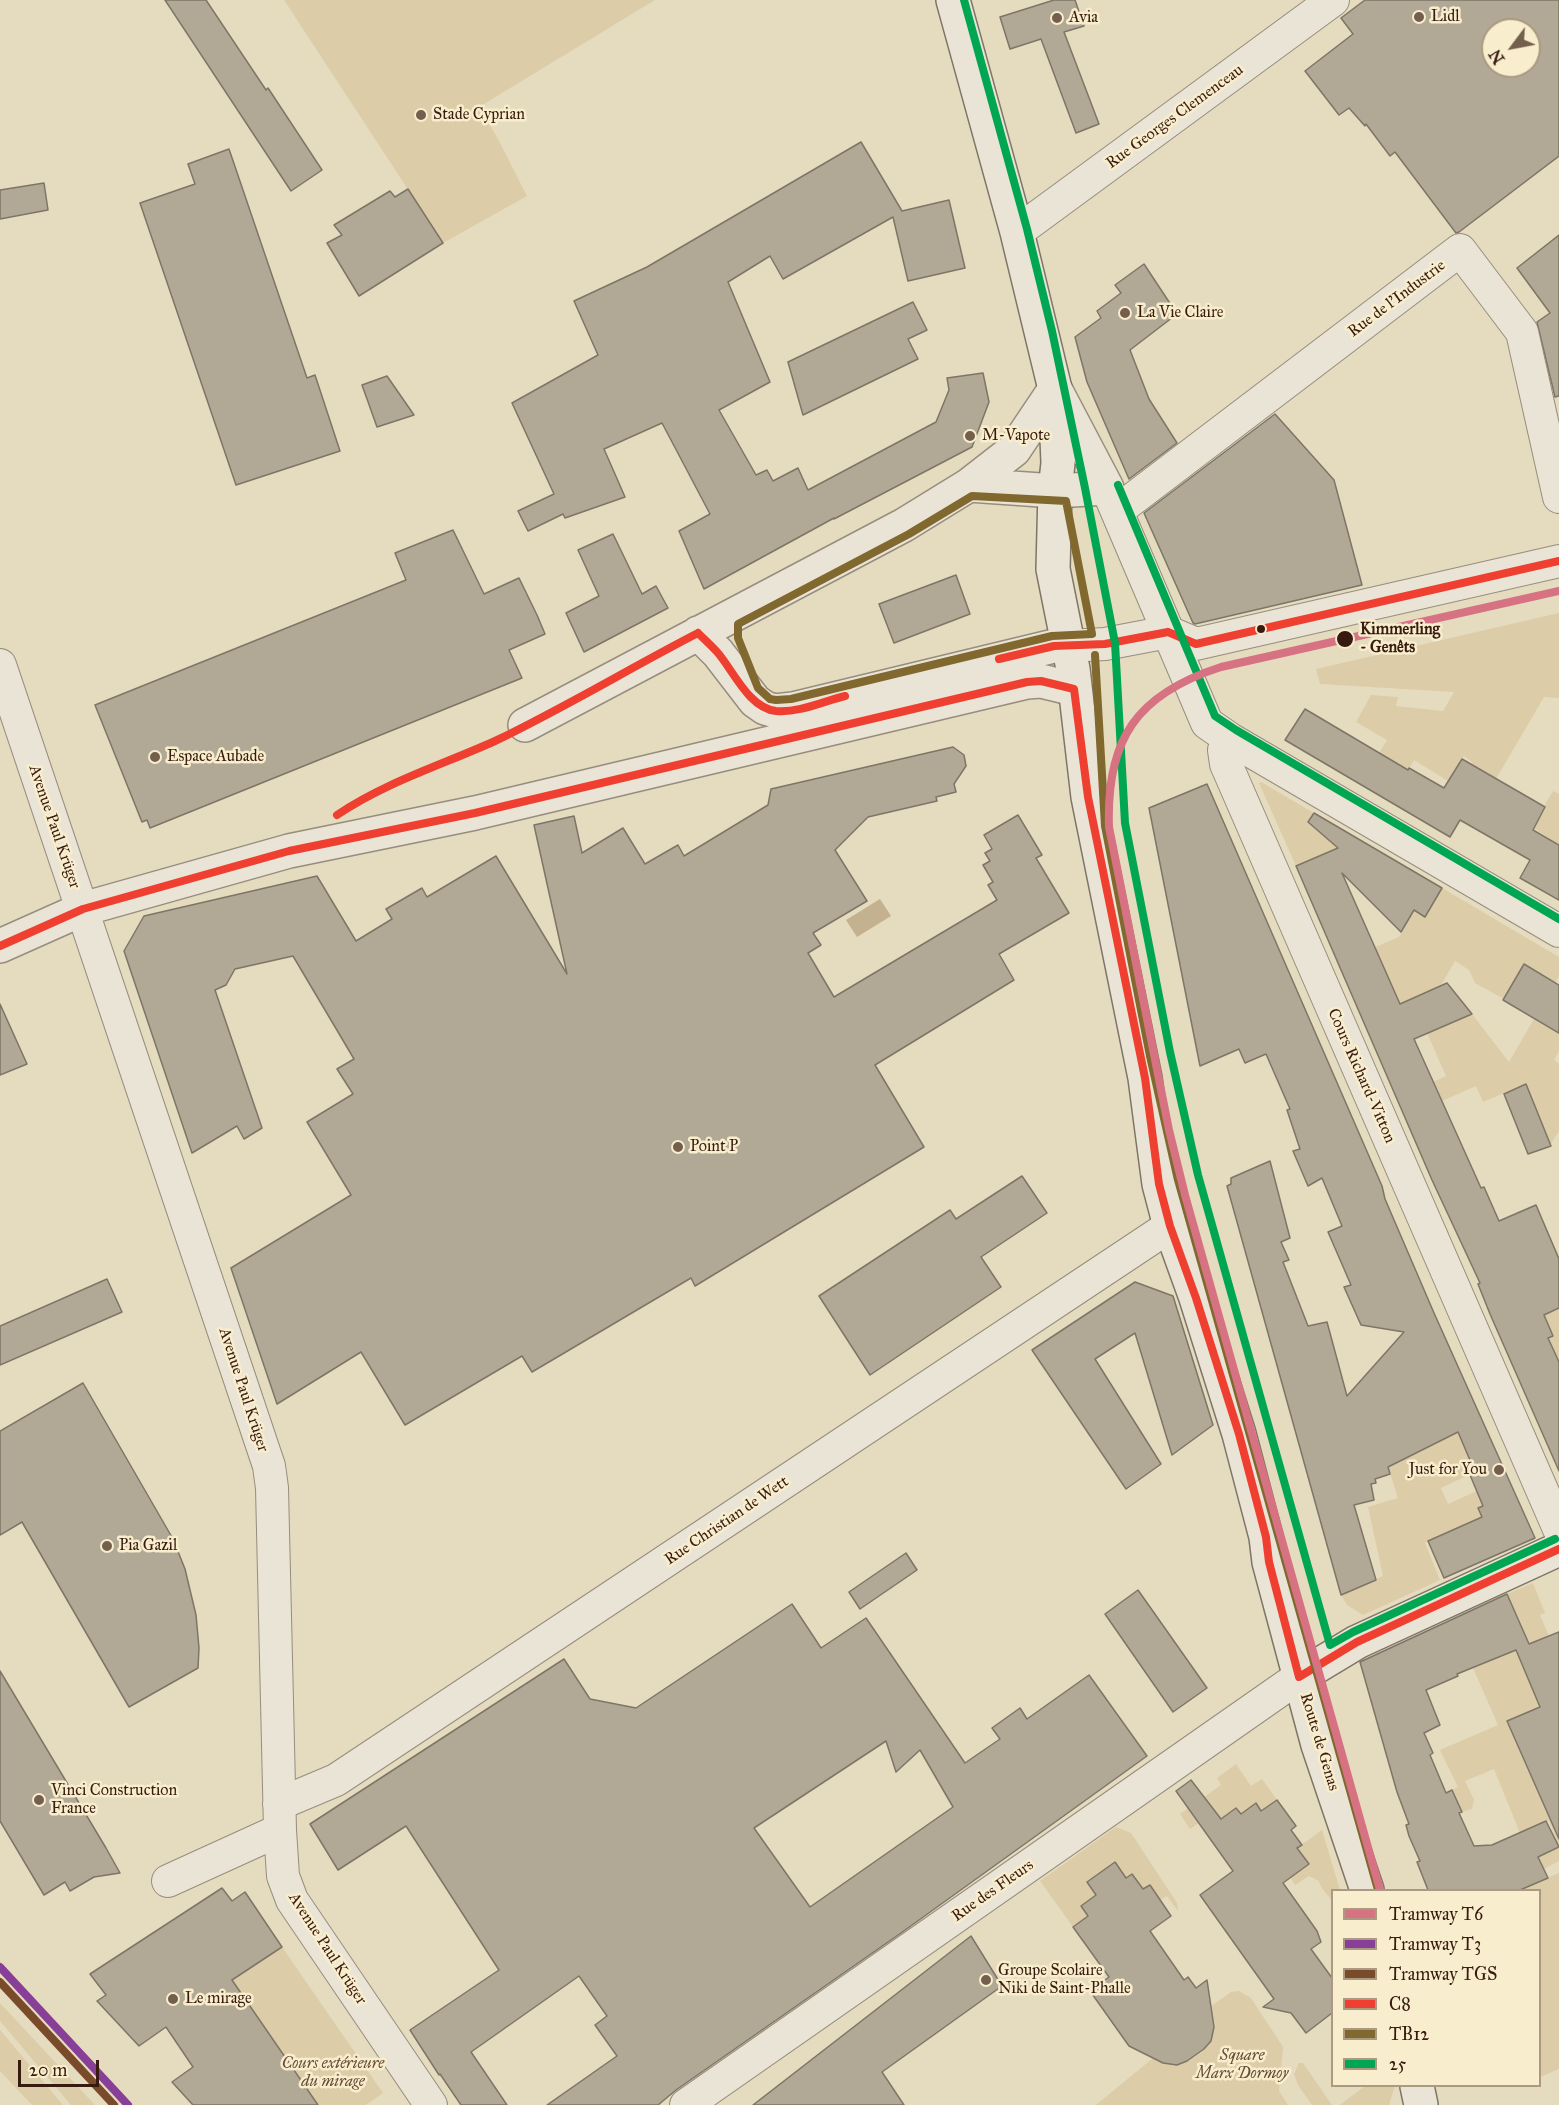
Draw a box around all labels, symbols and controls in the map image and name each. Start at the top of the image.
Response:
place label: Lidl [1431,7,1460,27]
place label: Avia [1069,8,1098,28]
marker: Lidl [1412,10,1426,24]
marker: Avia [1050,11,1064,25]
north arrow [1481,18,1541,78]
text: N [1485,46,1509,68]
street label: Rue Georges Clemenceau [1103,61,1247,173]
place label: Stade Cyprian [433,105,525,125]
marker: Stade Cyprian [414,108,428,122]
street label: Rue de l'Industrie [1345,256,1449,342]
place label: La Vie Claire [1137,303,1224,323]
marker: La Vie Claire [1118,306,1132,320]
place label: M-Vapote [982,426,1050,446]
marker: M-Vapote [963,429,977,443]
place label: Kimmerling - Genêts [1360,620,1440,658]
unlabelled marker [1255,623,1267,635]
marker: Kimmerling - Genêts [1335,629,1355,649]
place label: Espace Aubade [167,747,264,767]
marker: Espace Aubade [148,750,162,764]
street label: Avenue Paul Krüger [24,763,84,891]
street label: Cours Richard-Vitton [1323,1006,1399,1146]
place label: Point P [690,1137,738,1157]
marker: Point P [671,1140,685,1154]
street label: Avenue Paul Krüger [214,1325,272,1455]
place label: Just for You [1409,1460,1487,1480]
marker: Just for You [1492,1463,1506,1477]
street label: Rue Christian de Wett [661,1472,793,1570]
place label: Pia Gazil [119,1536,177,1556]
marker: Pia Gazil [100,1539,114,1553]
street label: Route de Genas [1295,1691,1343,1793]
place label: Vinci Construction France [51,1781,177,1819]
marker: Vinci Construction France [32,1793,46,1807]
street label: Rue des Fleurs [948,1856,1038,1926]
street label: Avenue Paul Krüger [284,1889,370,2009]
legend [1331,1889,1541,2087]
text: Tramway T6 [1389,1903,1483,1925]
text: Tramway T3 [1389,1933,1481,1955]
place label: Groupe Scolaire Niki de Saint-Phalle [998,1961,1131,1999]
text: Tramway TGS [1389,1963,1497,1985]
marker: Groupe Scolaire Niki de Saint-Phalle [979,1973,993,1987]
place label: Le mirage [185,1989,252,2009]
marker: Le mirage [166,1992,180,2006]
text: C8 [1389,1993,1411,2015]
text: TB12 [1389,2023,1429,2045]
park label: Square Marx Dormoy [1196,2046,1288,2084]
scale bar [21,2048,102,2086]
text: 25 [1389,2053,1406,2075]
park label: Cours extérieure du mirage [282,2054,384,2092]
text: 20 m [29,2059,67,2081]

